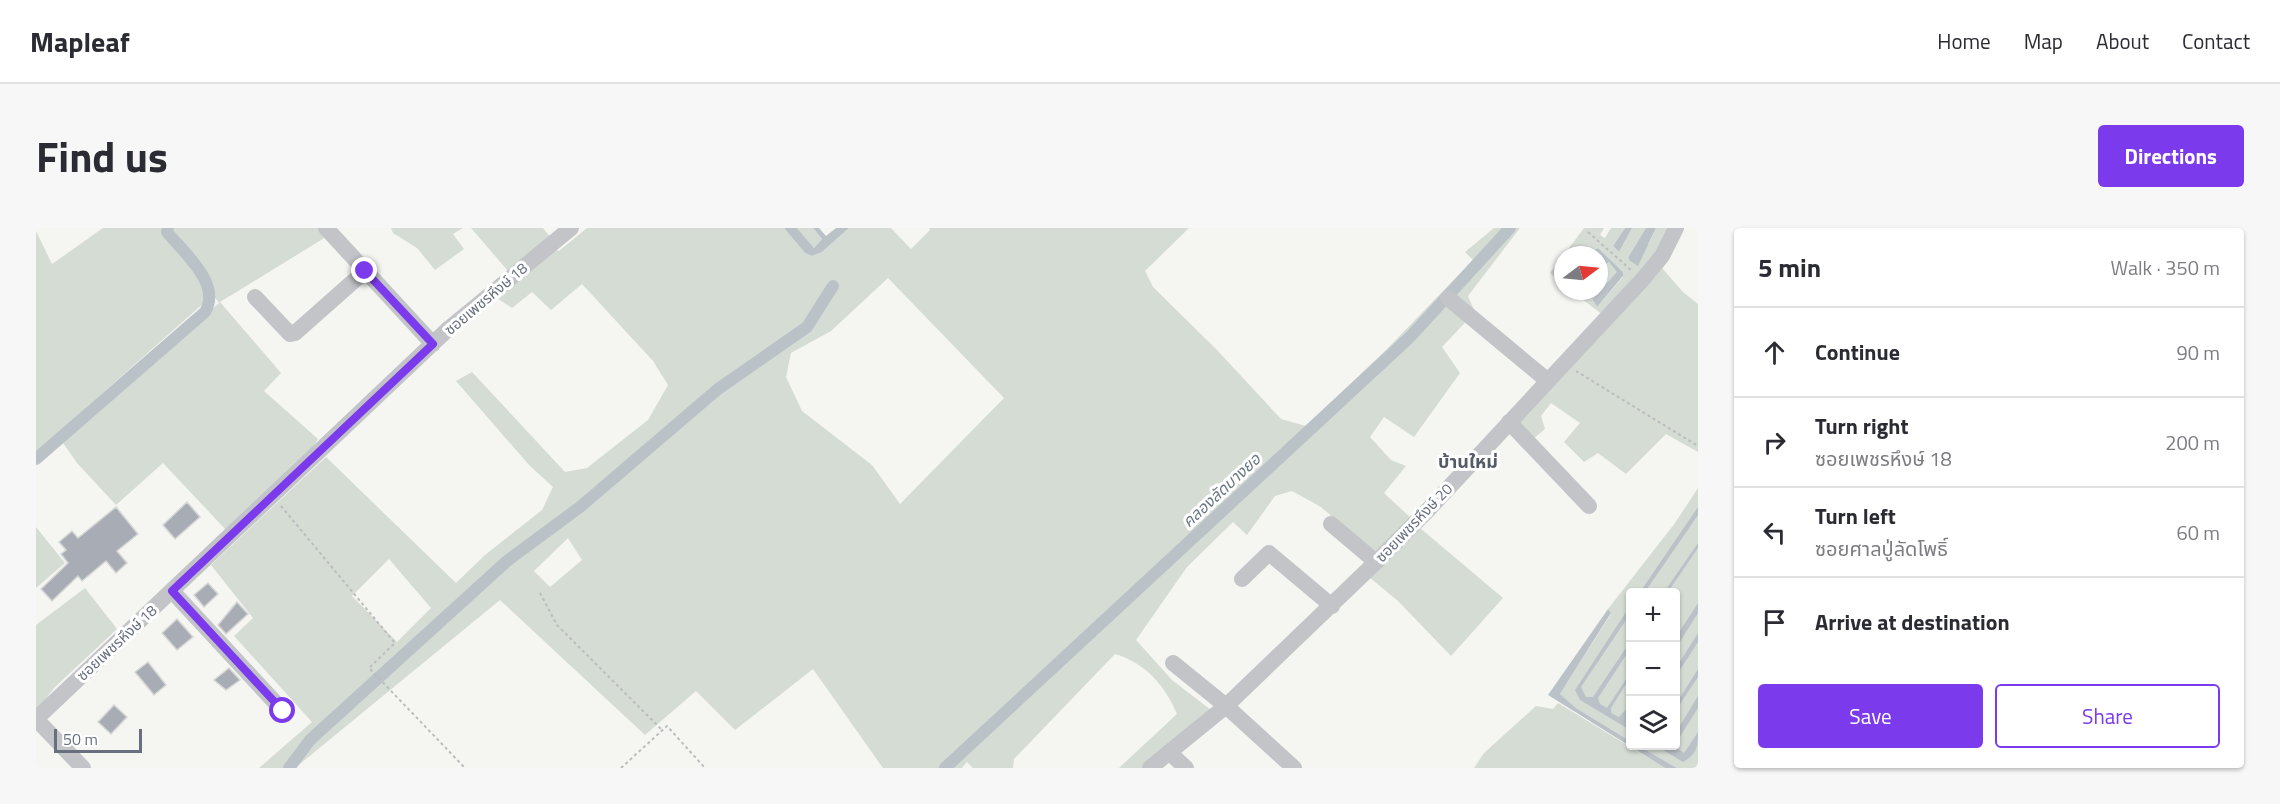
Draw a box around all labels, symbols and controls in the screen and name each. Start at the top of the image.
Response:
text: Mapleaf [30,20,130,63]
text: Home [1937,25,1991,57]
text: Map [2024,25,2063,57]
text: About [2096,25,2149,57]
text: Contact [2182,25,2250,57]
text: Find us [36,124,168,188]
button: Directions [2098,125,2244,187]
north arrow [1554,246,1608,300]
text: 5 min [1758,248,1821,287]
text: Walk · 350 m [2111,252,2220,283]
route end [351,257,377,283]
street label: ซอยเพชรหึงษ์ 18 [439,257,532,340]
text: Continue [1815,335,1900,369]
icon: ahead [1758,336,1791,369]
text: 90 m [2176,337,2220,368]
text: Turn right [1815,409,1909,443]
icon: right [1758,426,1791,459]
text: 200 m [2165,427,2220,458]
text: ซอยเพชรหึงษ์ 18 [1815,443,1952,474]
water label: คลองลัดบางยอ [1177,447,1266,533]
district label: บ้านใหม่ [1438,448,1498,475]
street label: ซอยเพชรหึงษ์ 20 [1370,478,1458,568]
text: Turn left [1815,499,1896,533]
icon: left [1758,516,1791,549]
text: 60 m [2176,517,2220,548]
text: ซอยศาลปู่ลัดโพธิ์ [1815,533,1948,564]
map controls [1626,588,1680,750]
button: + [1626,588,1680,642]
street label: ซอยเพชรหึงษ์ 18 [71,599,162,686]
text: Arrive at destination [1815,605,2010,639]
icon: arrive [1758,606,1791,639]
button: − [1626,642,1680,696]
button: Save [1758,684,1983,748]
button: Share [1995,684,2220,748]
button: layers [1626,696,1680,750]
route start [269,697,295,723]
scale bar [54,726,142,754]
text: 50 m [63,727,98,751]

